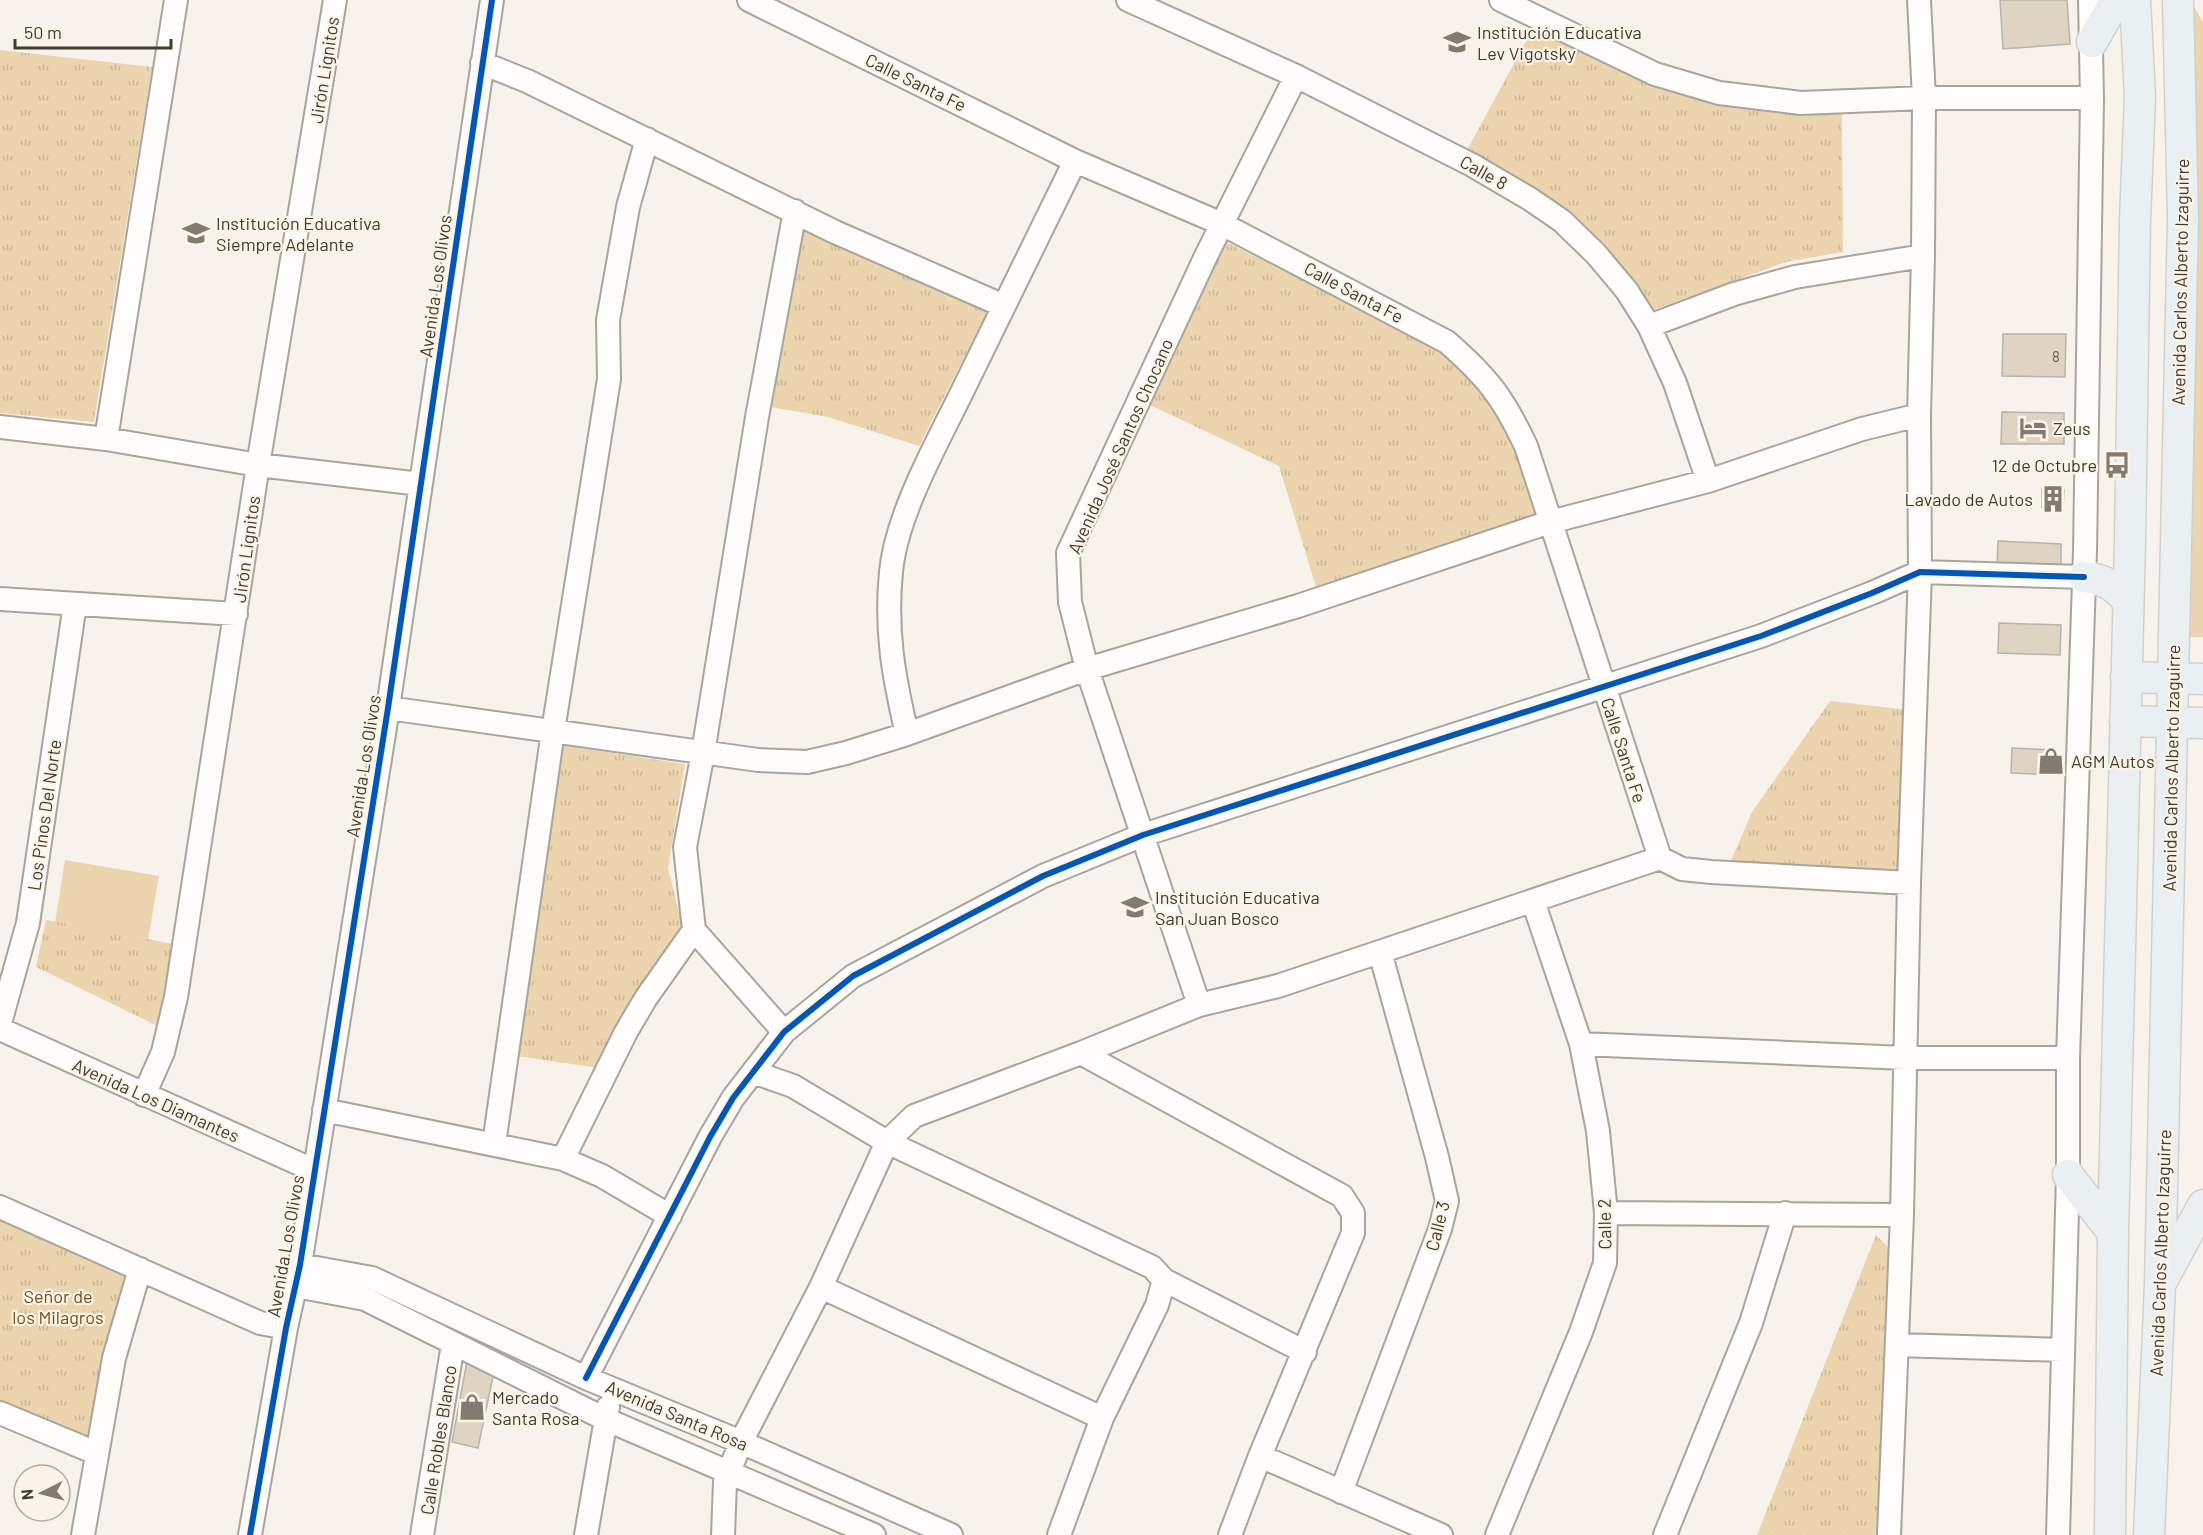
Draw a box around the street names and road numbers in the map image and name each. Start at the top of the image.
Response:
street label: Jirón Lignitos [305,15,343,125]
street label: Calle Santa Fe [862,48,970,116]
street label: Calle 8 [1456,150,1512,194]
street label: Avenida Carlos Alberto Izaguirre [2167,158,2193,406]
street label: Avenida Los Olivos [414,213,456,359]
street label: Calle Santa Fe [1301,257,1407,327]
street label: Avenida José Santos Chocano [1063,335,1177,557]
street label: Jirón Lignitos [228,494,264,604]
street label: Avenida Carlos Alberto Izaguirre [2158,644,2184,892]
street label: Avenida Los Olivos [341,693,385,839]
street label: Calle Santa Fe [1597,695,1651,805]
street label: Los Pinos Del Norte [23,738,65,892]
street label: Avenida Los Diamantes [69,1053,243,1147]
street label: Avenida Carlos Alberto Izaguirre [2145,1129,2175,1377]
street label: Avenida Los Olivos [262,1173,308,1319]
street label: Calle 2 [1593,1198,1615,1250]
street label: Calle 3 [1420,1199,1454,1253]
street label: Calle Robles Blanco [415,1364,461,1516]
street label: Avenida Santa Rosa [602,1375,752,1455]

